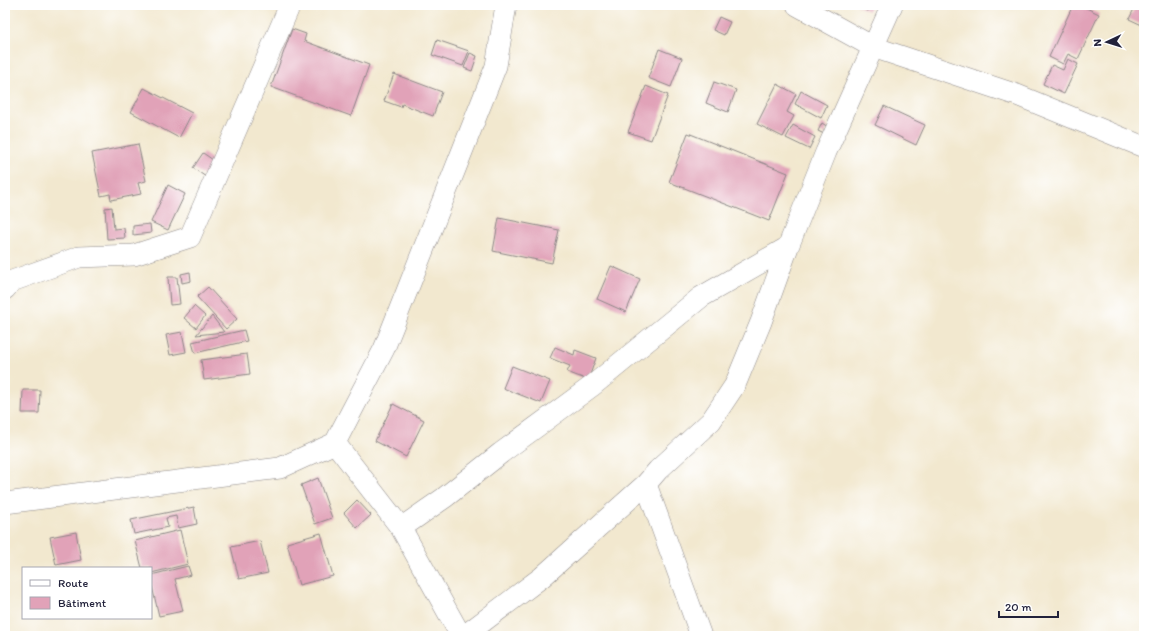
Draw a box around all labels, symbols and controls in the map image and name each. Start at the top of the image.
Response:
north arrow [1087,22,1127,62]
text: N [1091,38,1104,47]
legend [22,567,152,619]
text: Route [58,576,88,590]
scale bar [999,593,1058,619]
text: Bâtiment [58,596,107,610]
text: 20 m [1005,600,1032,614]

